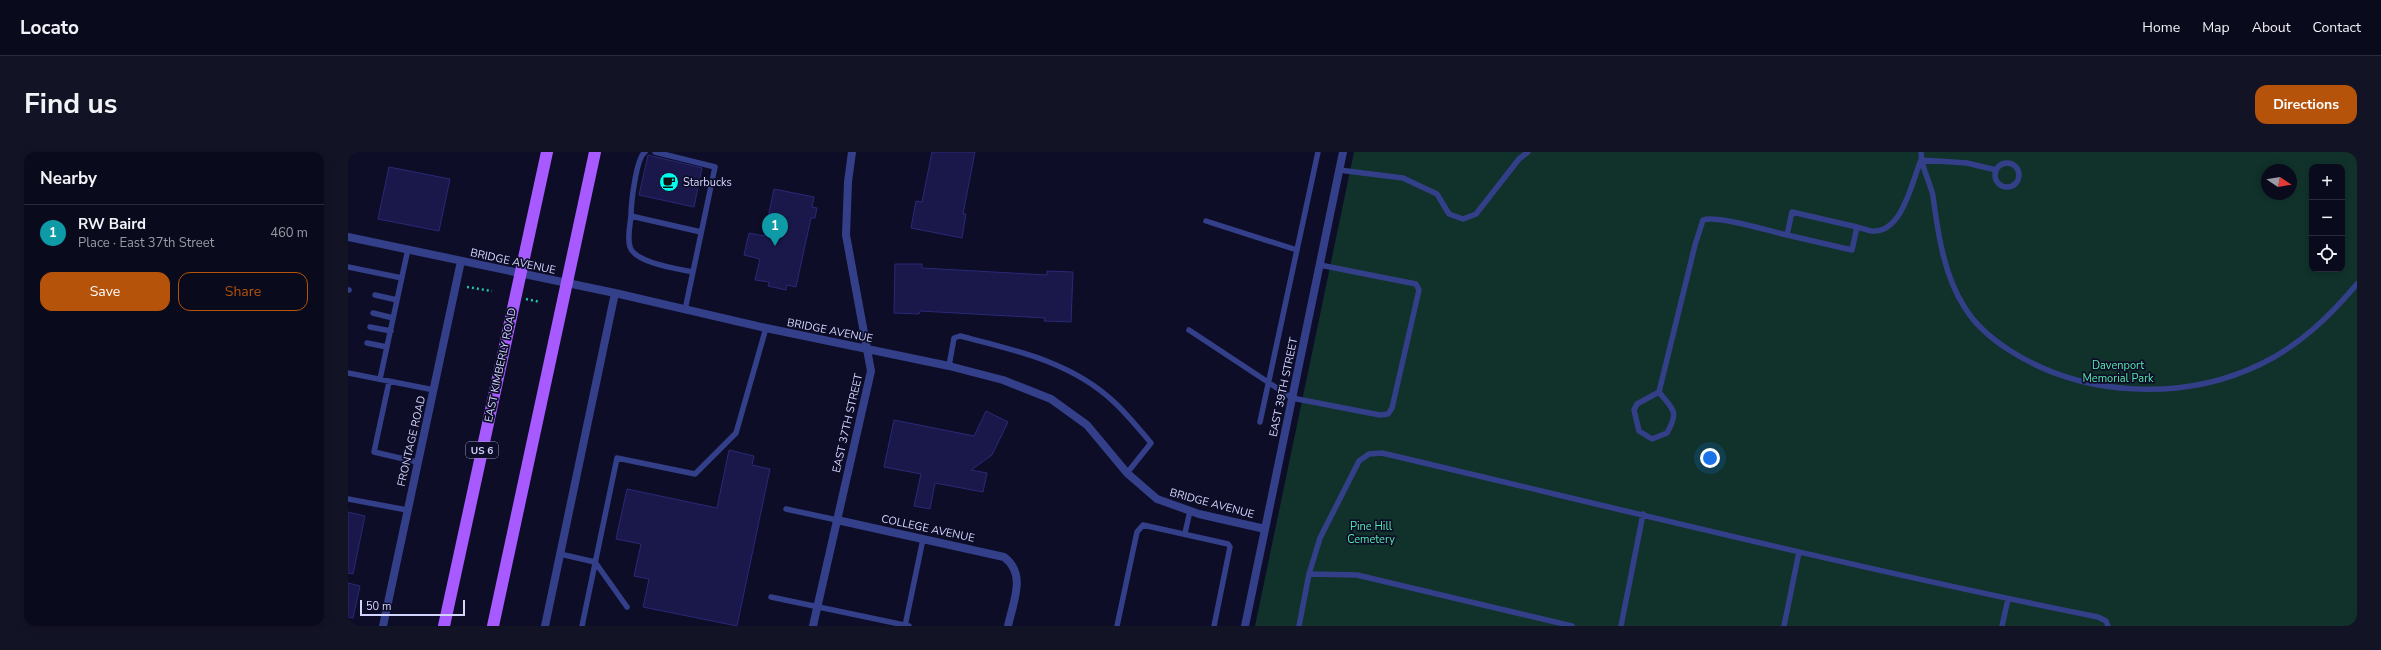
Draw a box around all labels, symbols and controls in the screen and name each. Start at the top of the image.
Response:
text: Locato [20,15,79,41]
text: Home [2142,18,2180,37]
text: Map [2202,18,2230,37]
text: About [2252,18,2291,37]
text: Contact [2313,18,2361,37]
text: Find us [24,85,118,123]
button: Directions [2255,85,2357,124]
north arrow [2261,164,2297,200]
map controls [2309,164,2345,272]
button: + [2309,164,2345,200]
text: Nearby [40,167,97,190]
cafe icon: Starbucks [658,171,680,193]
place label: Starbucks [683,175,732,190]
button: − [2309,200,2345,236]
pin: 1 [762,213,788,246]
text: RW Baird [78,214,146,234]
text: 1 [49,224,57,242]
text: 460 m [270,224,308,242]
text: Place · East 37th Street [78,234,214,252]
button: locate [2309,236,2345,272]
street label: BRIDGE AVENUE [469,245,557,278]
button: Save [40,272,170,311]
button: Share [178,272,308,311]
street label: EAST KIMBERLY ROAD [481,307,520,424]
street label: BRIDGE AVENUE [786,315,874,346]
street label: EAST 39TH STREET [1266,336,1301,438]
park label: Davenport Memorial Park [2082,358,2154,386]
street label: EAST 37TH STREET [829,372,866,474]
street label: FRONTAGE ROAD [394,394,429,488]
road number: US 6 [466,442,498,458]
your location [1700,448,1720,468]
street label: BRIDGE AVENUE [1168,485,1256,522]
street label: COLLEGE AVENUE [880,511,976,546]
park label: Pine Hill Cemetery [1347,519,1395,547]
scale bar [360,598,465,617]
text: 50 m [366,599,391,614]

